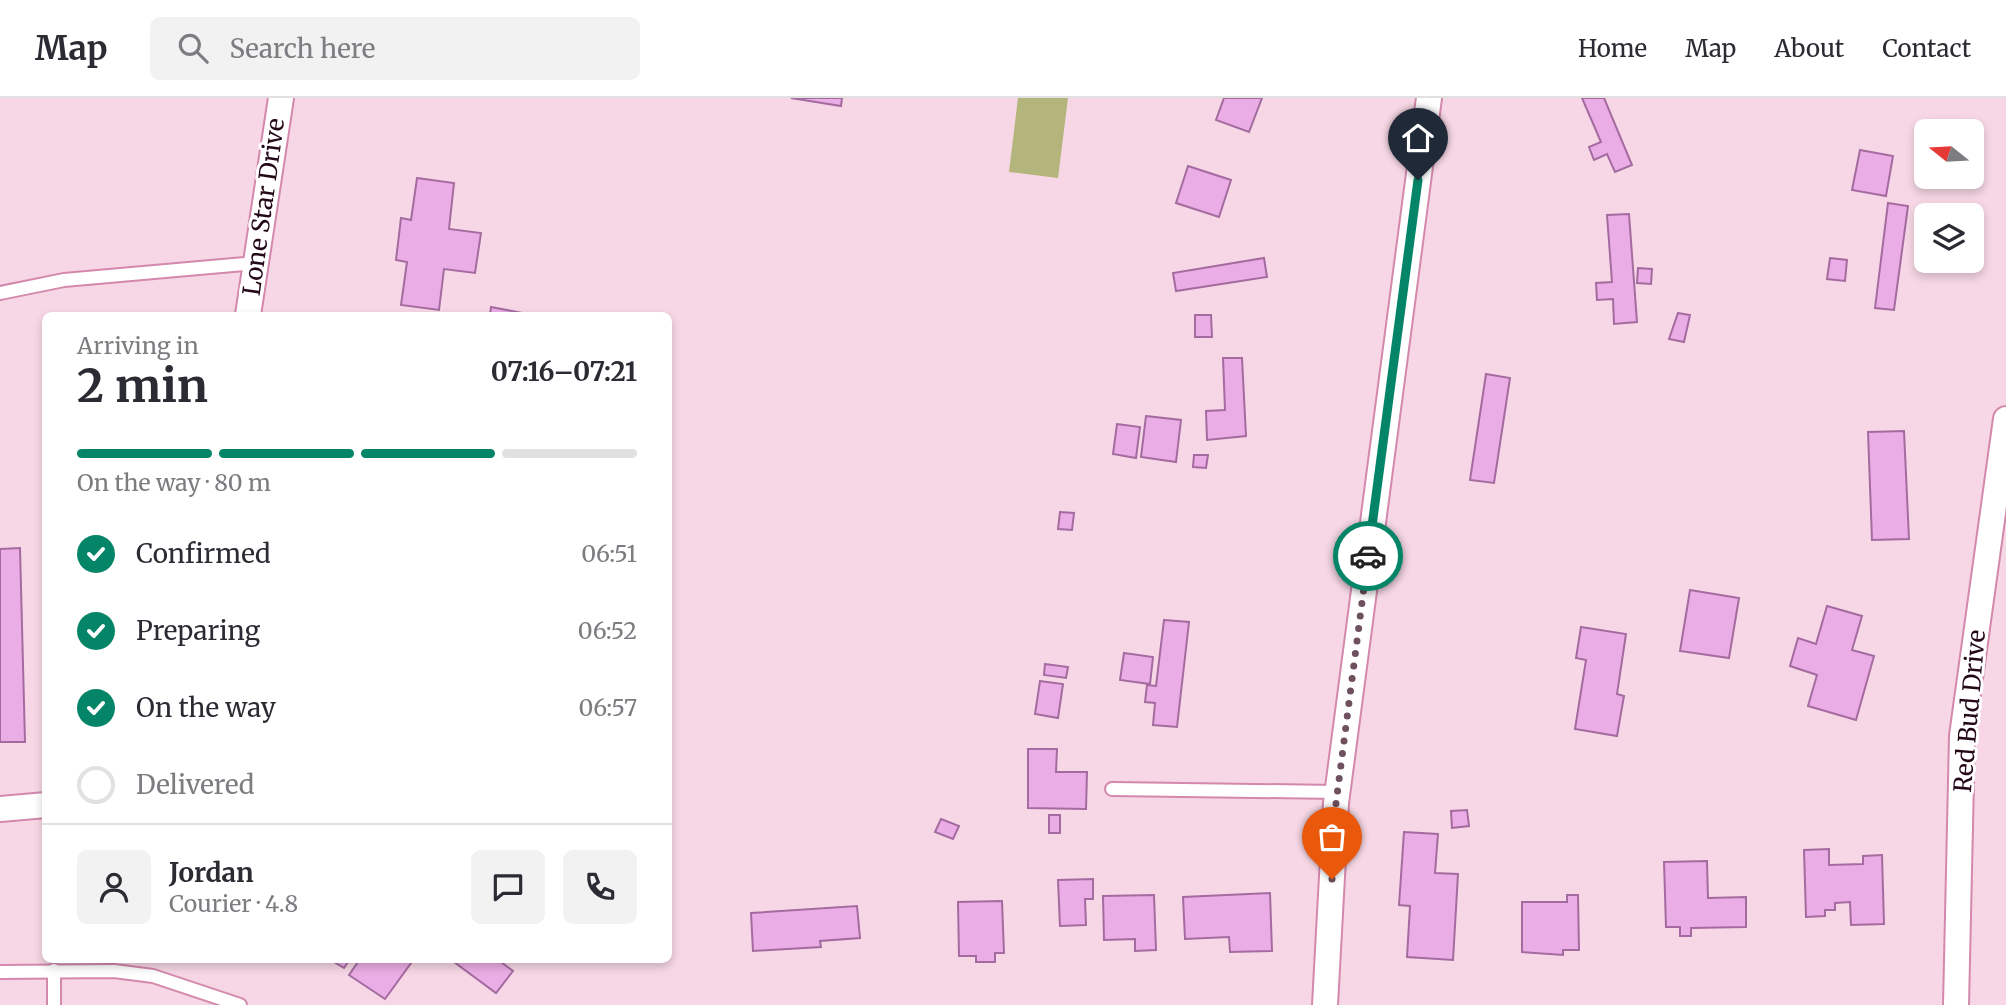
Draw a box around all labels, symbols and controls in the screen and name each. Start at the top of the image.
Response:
search box [150,17,640,80]
text: Map [35,28,108,69]
icon: search [174,29,212,67]
text: Search here [230,32,375,65]
text: Home [1578,33,1647,64]
text: Map [1685,33,1736,64]
text: About [1774,33,1844,64]
text: Contact [1882,33,1971,64]
pin [1388,108,1448,180]
street label: Lone Star Drive [236,116,291,297]
icon: home [1399,119,1437,157]
north arrow [1914,119,1984,189]
map controls [1914,119,1984,273]
button: layers [1914,203,1984,273]
text: Arriving in [77,331,199,360]
text: 07:16–07:21 [491,355,637,388]
text: 2 min [77,357,208,415]
text: On the way · 80 m [77,468,271,497]
courier [1333,521,1403,591]
icon: check [77,535,115,573]
text: Confirmed [136,537,271,570]
icon: car [1349,537,1387,575]
text: 06:51 [581,539,637,568]
icon: check [77,612,115,650]
text: Preparing [136,614,260,647]
text: 06:52 [578,616,637,645]
street label: Red Bud Drive [1947,628,1992,793]
icon: check [77,689,115,727]
text: On the way [136,691,276,724]
text: 06:57 [578,693,637,722]
text: Delivered [136,768,255,801]
pin [1302,807,1362,879]
icon: bag [1313,818,1351,856]
button: person [77,850,151,924]
button: chat [471,850,545,924]
button: phone [563,850,637,924]
text: Jordan [169,856,254,889]
text: Courier · 4.8 [169,889,298,918]

